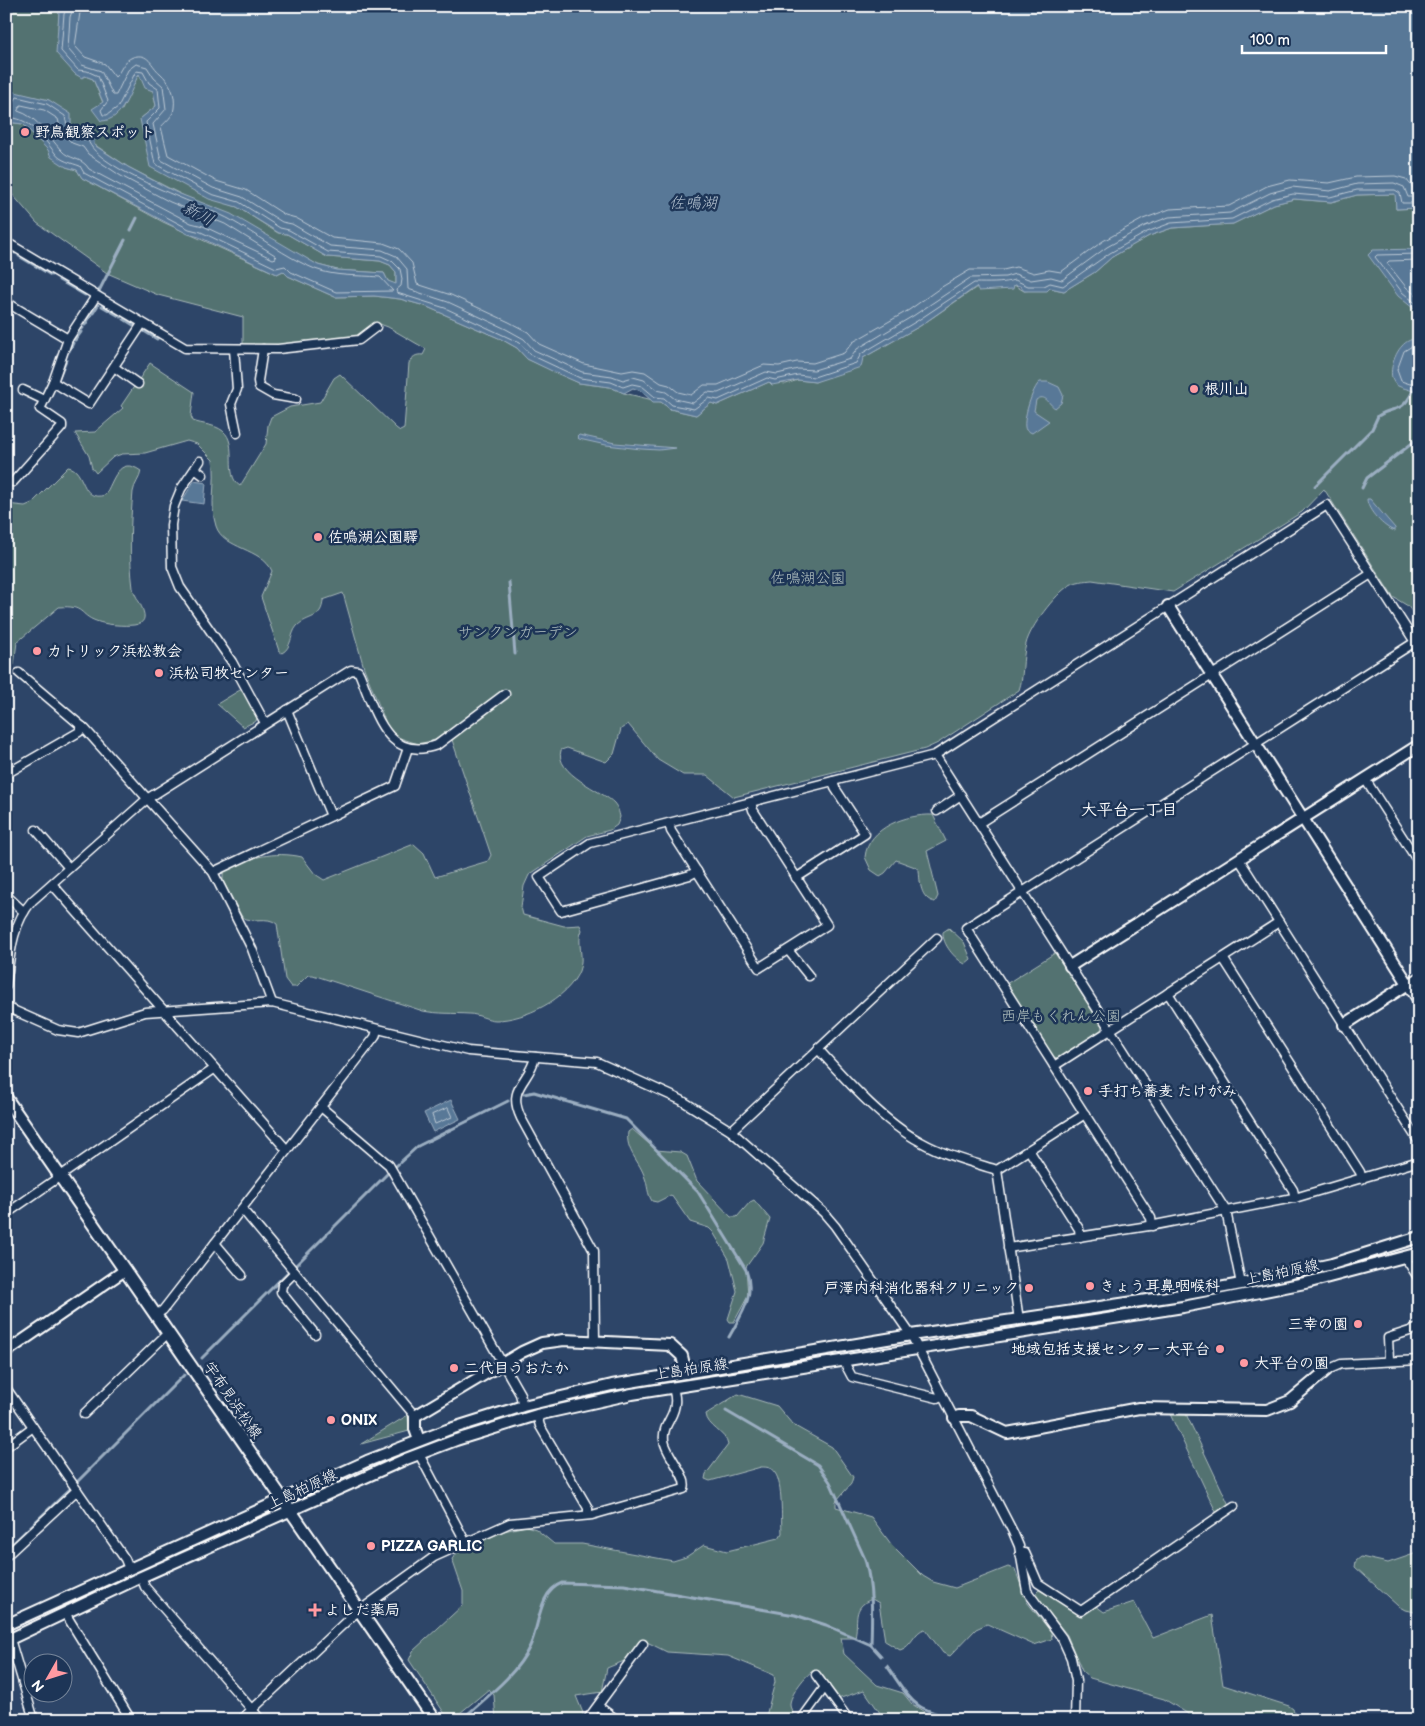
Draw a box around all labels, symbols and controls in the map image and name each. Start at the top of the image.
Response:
scale bar [1242,22,1386,54]
text: 100 m [1250,31,1290,50]
place label: 野鳥観察スポット [35,123,155,142]
marker: 野鳥観察スポット [19,126,31,138]
water label: 佐鳴湖 [669,194,719,213]
water label: 新川 [180,198,217,230]
place label: 根川山 [1204,380,1249,399]
marker: 根川山 [1188,383,1200,395]
place label: 佐鳴湖公園驛 [328,528,418,547]
marker: 佐鳴湖公園驛 [312,531,324,543]
park label: 佐鳴湖公園 [770,569,846,588]
park label: サンクンガーデン [458,623,578,642]
place label: カトリック浜松教会 [47,642,182,661]
marker: カトリック浜松教会 [31,645,43,657]
place label: 浜松司牧センター [169,664,289,683]
marker: 浜松司牧センター [153,667,165,679]
district label: 大平台一丁目 [1081,801,1177,820]
park label: 西岸もくれん公園 [1001,1007,1121,1026]
place label: 手打ち蕎麦 たけがみ [1098,1082,1237,1101]
marker: 手打ち蕎麦 たけがみ [1082,1085,1094,1097]
street label: 上島柏原線 [1243,1255,1321,1290]
place label: きょう耳鼻咽喉科 [1100,1277,1220,1296]
place label: 戸澤内科消化器科クリニック [824,1279,1019,1298]
marker: きょう耳鼻咽喉科 [1084,1280,1096,1292]
marker: 戸澤内科消化器科クリニック [1023,1282,1035,1294]
place label: 三幸の園 [1288,1315,1348,1334]
marker: 三幸の園 [1352,1318,1364,1330]
place label: 地域包括支援センター 大平台 [1011,1340,1210,1359]
marker: 地域包括支援センター 大平台 [1214,1343,1226,1355]
street label: 上島柏原線 [653,1354,730,1385]
place label: 大平台の園 [1254,1354,1329,1373]
marker: 大平台の園 [1238,1357,1250,1369]
street label: 宇布見浜松線 [199,1358,266,1443]
place label: 二代目うおたか [464,1359,569,1378]
marker: 二代目うおたか [448,1362,460,1374]
place label: ONIX [341,1411,377,1430]
marker: ONIX [325,1414,337,1426]
street label: 上島柏原線 [264,1465,340,1514]
place label: PIZZA GARLIC [381,1537,482,1556]
marker: PIZZA GARLIC [365,1540,377,1552]
place label: よしだ薬局 [325,1601,400,1620]
marker: よしだ薬局 [309,1604,321,1616]
north arrow [22,1654,72,1704]
text: N [28,1676,48,1695]

